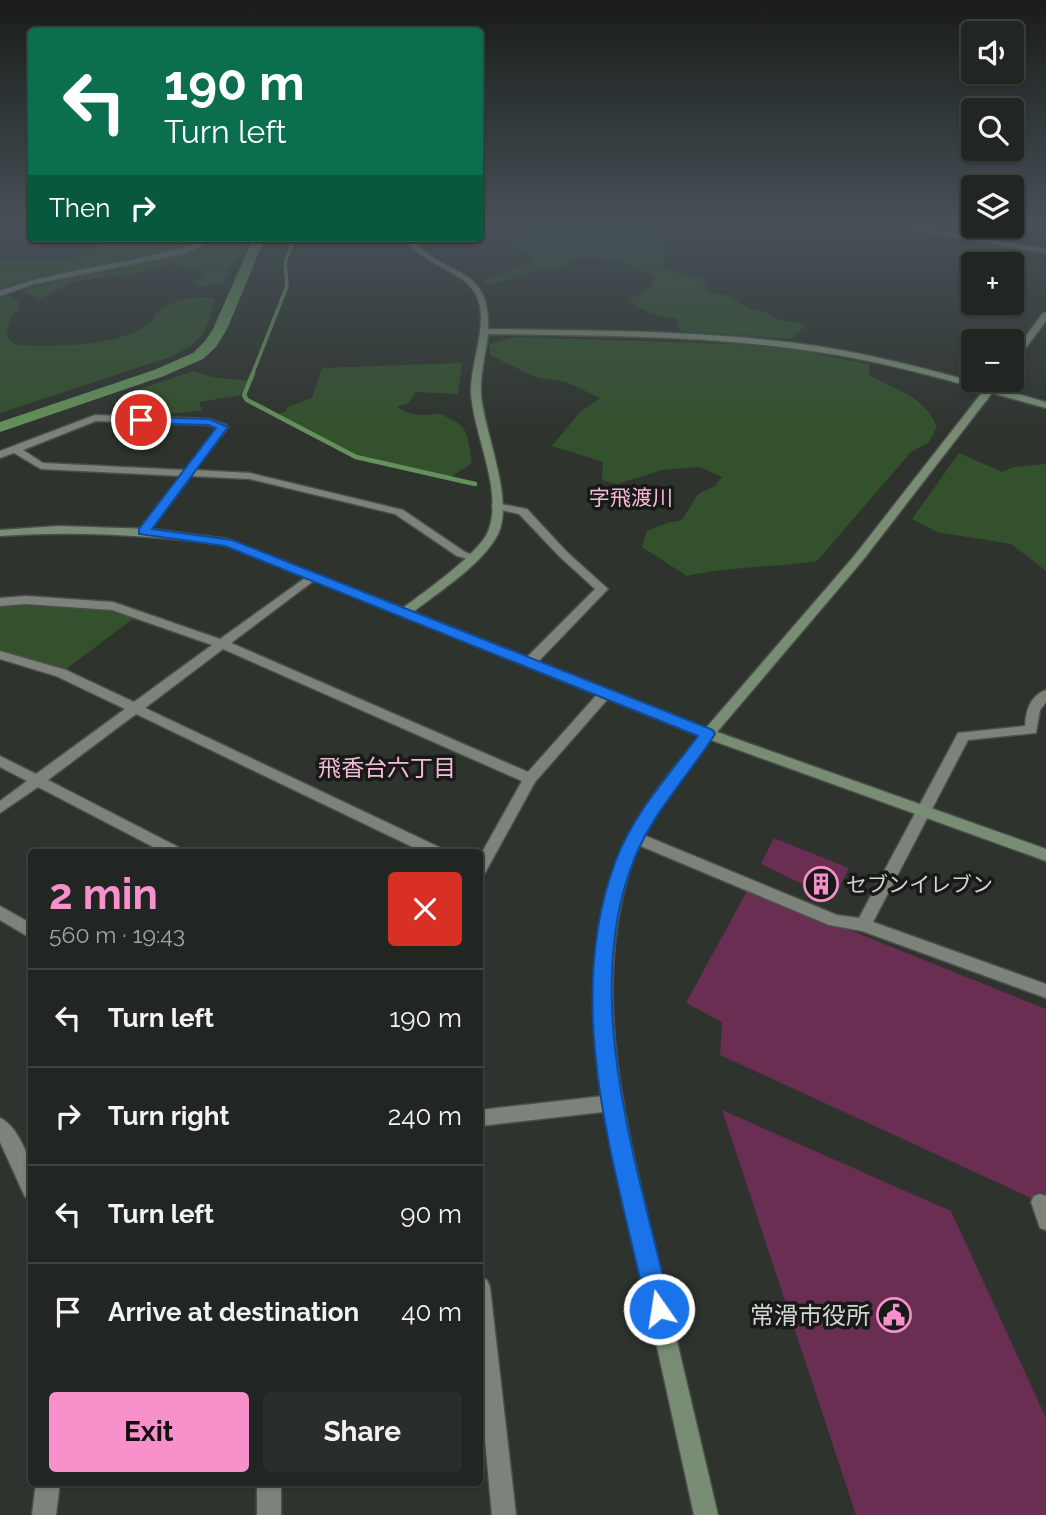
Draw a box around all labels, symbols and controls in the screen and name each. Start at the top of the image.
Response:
map controls [961,21,1024,392]
button: sound [961,21,1024,84]
text: 190 m [164,54,305,111]
icon: left [49,56,140,147]
button: search [961,98,1024,161]
text: Turn left [164,113,286,150]
button: layers [961,175,1024,238]
icon: right [124,189,162,227]
text: Then [49,193,110,223]
button: + [961,252,1024,315]
button: − [961,329,1024,392]
pin [111,390,171,450]
icon: arrive [122,401,160,439]
district label: 字飛渡川 [589,485,673,510]
district label: 飛香台六丁目 [318,754,456,781]
building icon: セブンイレブン [802,865,840,903]
text: 2 min [49,870,158,919]
button: close [388,872,462,946]
place label: セブンイレブン [846,872,993,897]
text: 560 m · 19:43 [49,921,185,948]
icon: left [49,999,87,1037]
text: Turn left [108,1003,214,1033]
text: 190 m [389,1003,462,1033]
icon: right [49,1097,87,1135]
text: Turn right [108,1101,229,1131]
text: 240 m [388,1101,462,1131]
icon: left [49,1195,87,1233]
text: Turn left [108,1199,214,1229]
text: 90 m [400,1199,462,1229]
position arrow [622,1272,696,1346]
icon: arrive [49,1293,87,1331]
public building icon: 常滑市役所 [875,1296,913,1334]
text: Arrive at destination [108,1297,359,1327]
text: 40 m [401,1297,462,1327]
place label: 常滑市役所 [750,1301,870,1330]
button: Exit [49,1392,249,1472]
button: Share [263,1392,462,1472]

